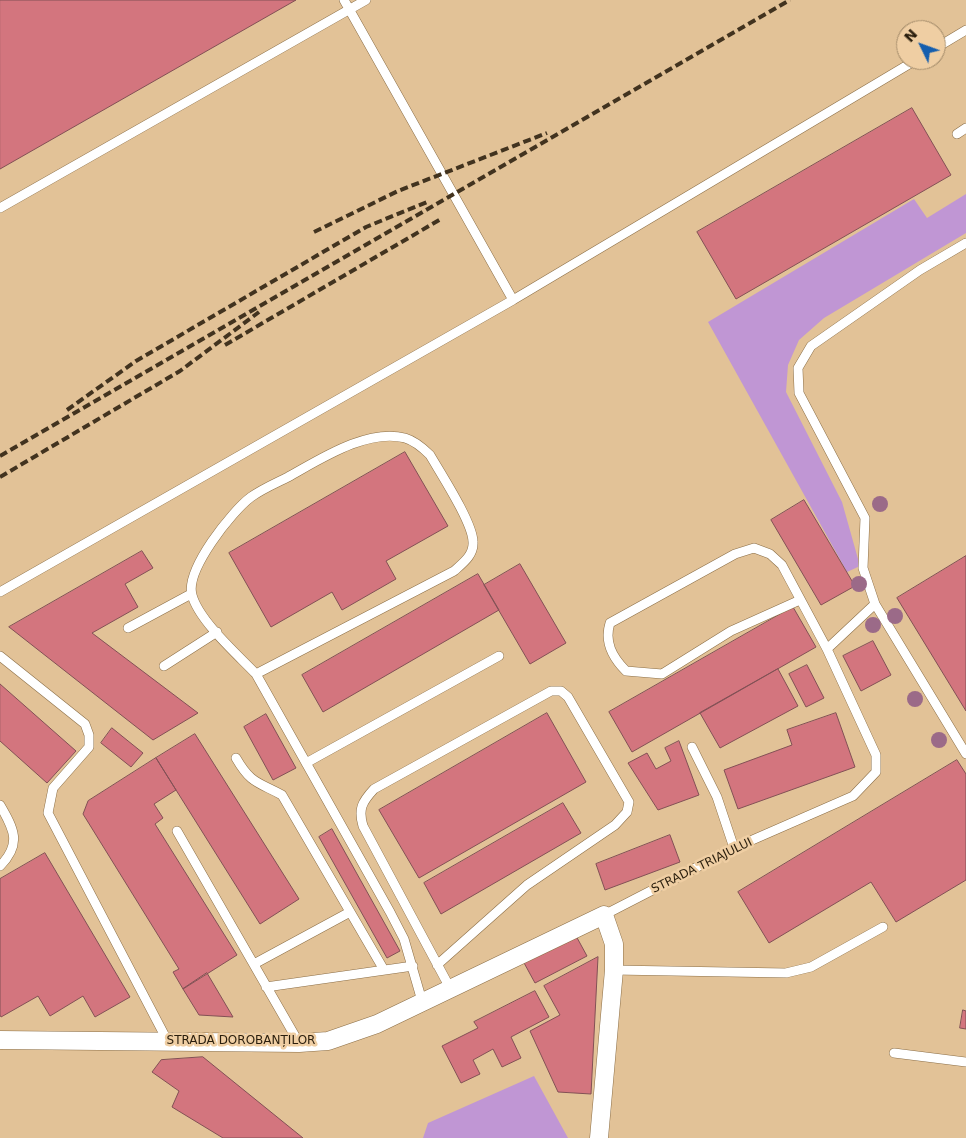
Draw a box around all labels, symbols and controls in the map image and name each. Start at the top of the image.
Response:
north arrow [896,20,946,70]
text: N [901,26,920,45]
street label: STRADA TRIAJULUI [649,835,755,897]
street label: STRADA DOROBANȚILOR [167,1034,315,1048]

